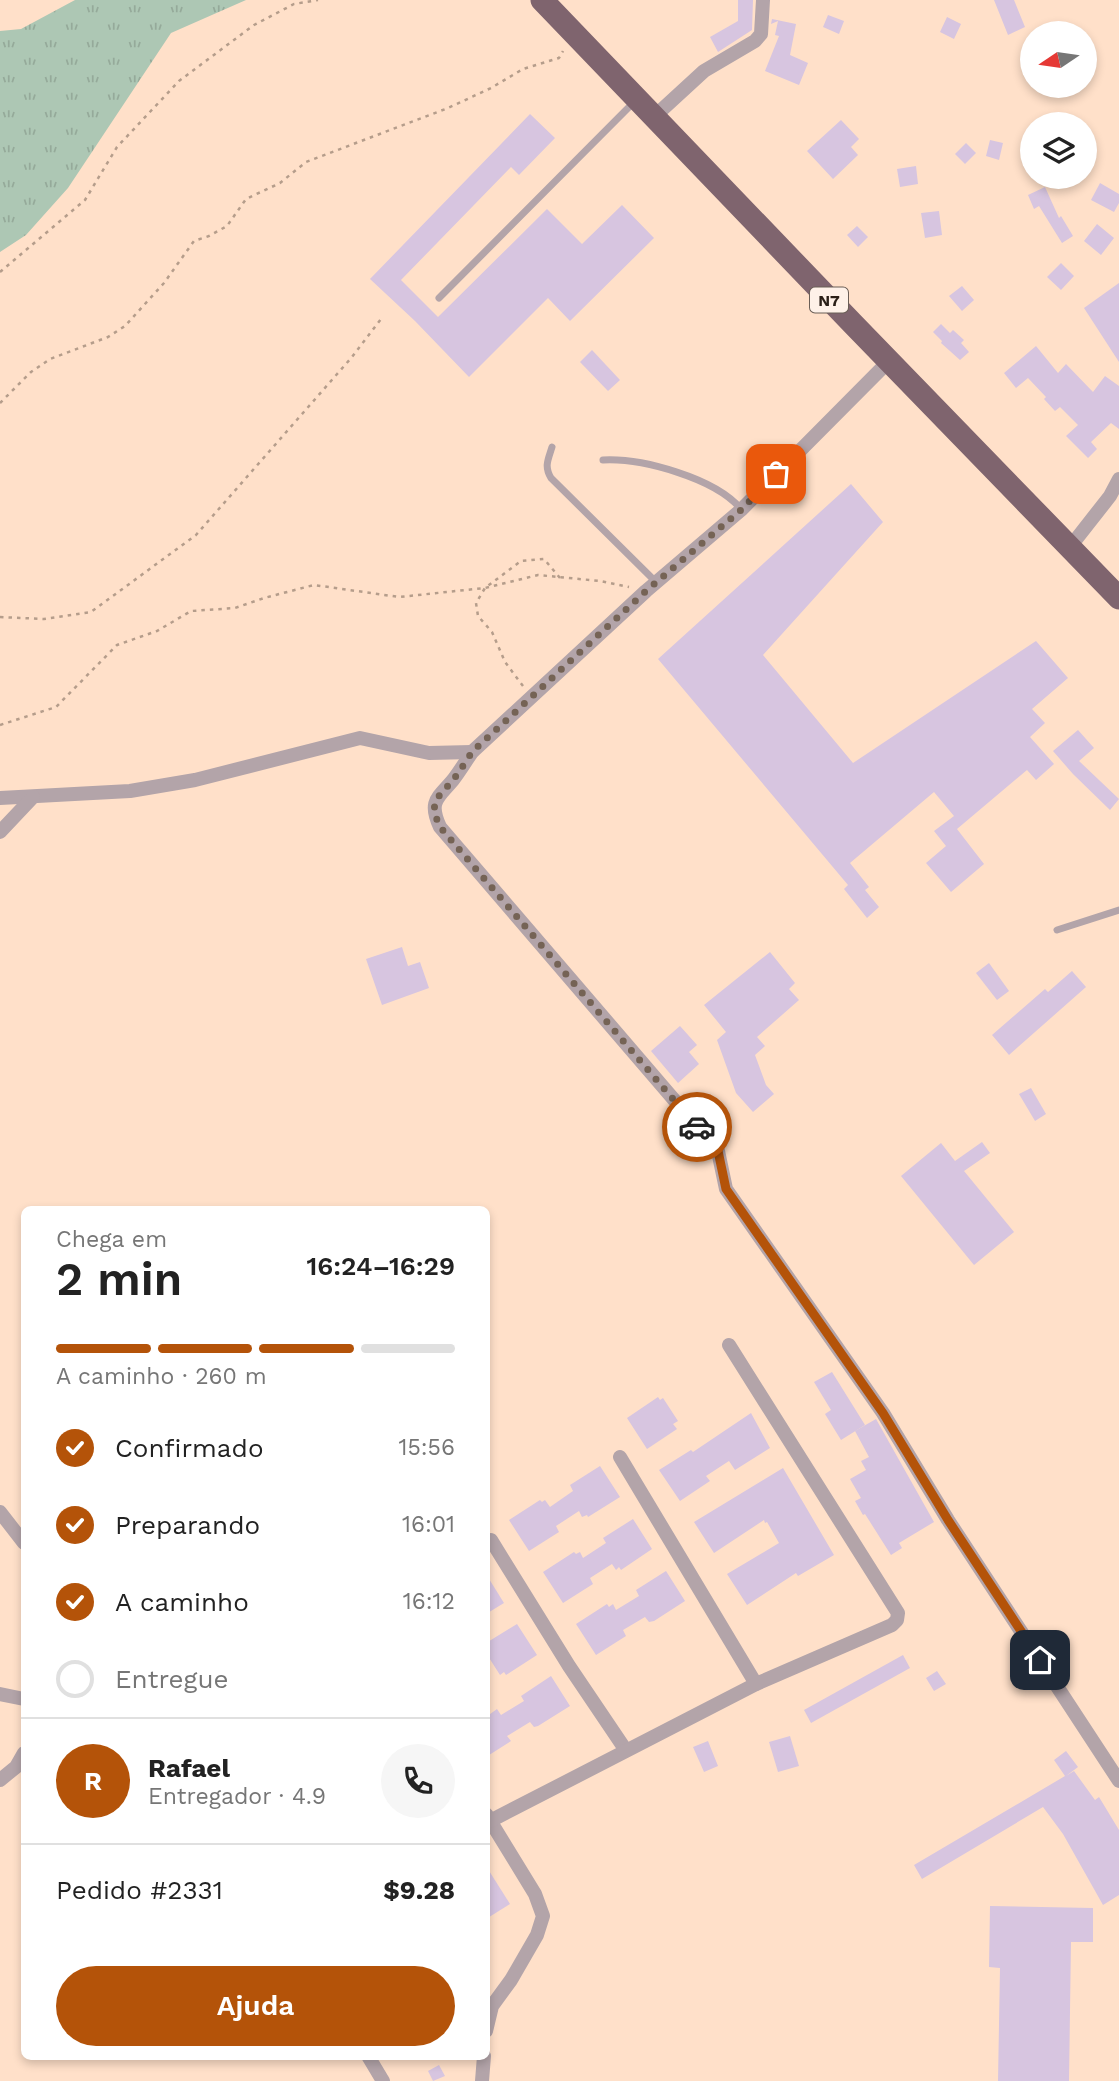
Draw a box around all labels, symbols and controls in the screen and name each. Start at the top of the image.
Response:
north arrow [1020,21,1097,98]
map controls [1020,21,1097,189]
button: layers [1020,112,1097,189]
road number: N7 [810,288,848,312]
pin [746,444,806,504]
icon: bag [757,455,795,493]
courier [662,1092,732,1162]
icon: car [678,1108,716,1146]
text: Chega em [56,1226,167,1253]
text: 16:24–16:29 [306,1251,455,1281]
text: 2 min [56,1252,182,1306]
text: A caminho · 260 m [56,1363,267,1390]
icon: check [56,1429,94,1467]
text: Confirmado [115,1433,264,1463]
text: 15:56 [398,1434,455,1461]
icon: check [56,1506,94,1544]
text: Preparando [115,1510,260,1540]
text: 16:01 [402,1511,455,1538]
icon: check [56,1583,94,1621]
text: A caminho [115,1587,249,1617]
text: 16:12 [403,1588,455,1615]
pin [1010,1630,1070,1690]
icon: home [1021,1641,1059,1679]
text: Entregue [115,1664,228,1694]
button: phone [381,1744,455,1818]
text: Rafael [148,1753,230,1783]
text: R [84,1766,102,1796]
text: Entregador · 4.9 [148,1783,326,1810]
text: Pedido #2331 [56,1875,223,1905]
text: $9.28 [383,1875,455,1905]
button: Ajuda [56,1966,455,2046]

